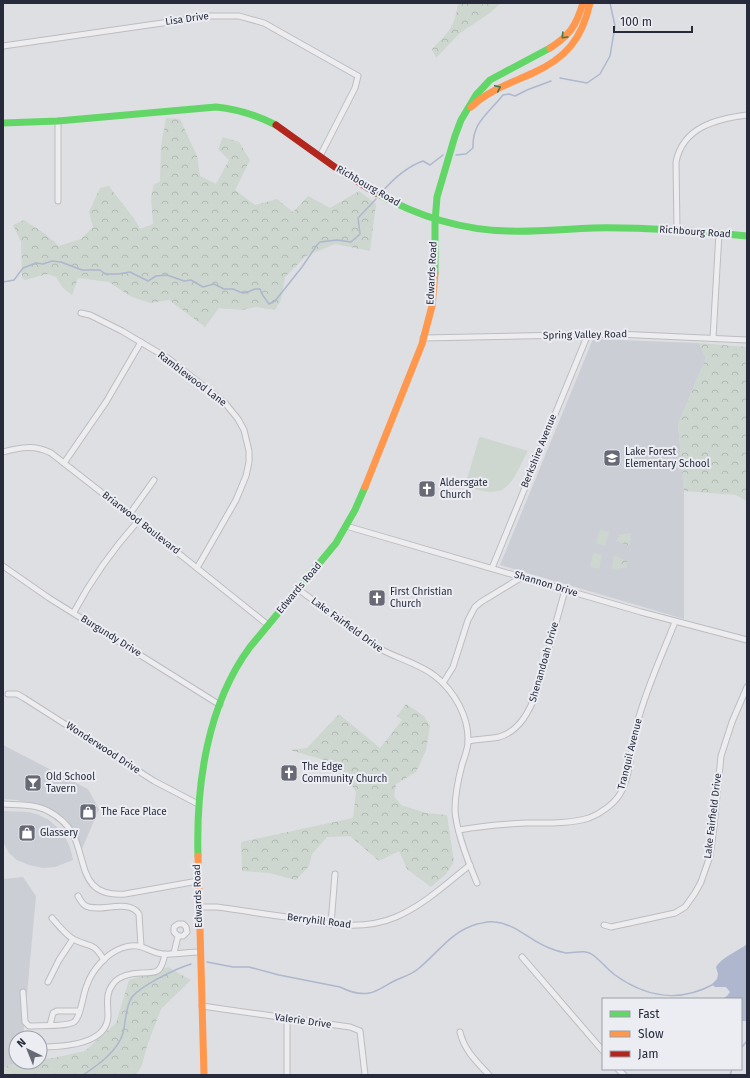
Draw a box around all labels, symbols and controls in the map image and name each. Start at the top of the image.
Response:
scale bar [614,8,692,34]
street label: Lisa Drive [164,10,210,28]
text: 100 m [620,15,652,29]
one-way arrow [561,31,569,39]
one-way arrow [493,85,501,93]
street label: Richbourg Road [334,163,402,209]
street label: Richbourg Road [659,224,731,240]
street label: Edwards Road [424,241,440,305]
street label: Spring Valley Road [543,328,627,342]
street label: Ramblewood Lane [155,349,229,409]
street label: Berkshire Avenue [519,412,559,490]
place label: Lake Forest Elementary School [625,446,710,470]
school or university icon: Lake Forest Elementary School [602,448,622,468]
place label: Aldersgate Church [440,477,488,501]
church icon: Aldersgate Church [417,479,437,499]
street label: Briarwood Boulevard [100,489,182,557]
street label: Edwards Road [274,560,324,616]
street label: Shannon Drive [513,569,579,599]
place label: First Christian Church [390,586,452,610]
church icon: First Christian Church [367,588,387,608]
street label: Lake Fairfield Drive [309,595,385,655]
street label: Burgundy Drive [78,613,144,659]
street label: Shenandoah Drive [527,620,561,704]
street label: Tranquil Avenue [615,717,645,791]
street label: Wonderwood Drive [64,720,142,776]
place label: The Edge Community Church [302,761,387,785]
church icon: The Edge Community Church [279,763,299,783]
place label: Old School Tavern [46,771,95,795]
bar icon: Old School Tavern [23,773,43,793]
street label: Lake Fairfield Drive [702,773,724,859]
shop icon: The Face Place [78,802,98,822]
place label: The Face Place [101,806,167,818]
shop icon: Glassery [17,823,37,843]
place label: Glassery [40,827,78,839]
street label: Edwards Road [191,864,205,928]
street label: Berryhill Road [286,911,352,931]
legend [602,998,742,1070]
text: Fast [638,1007,660,1021]
street label: Valerie Drive [274,1011,332,1031]
text: Slow [638,1027,664,1041]
north arrow [8,1030,48,1070]
text: N [14,1036,29,1050]
text: Jam [638,1047,658,1061]

